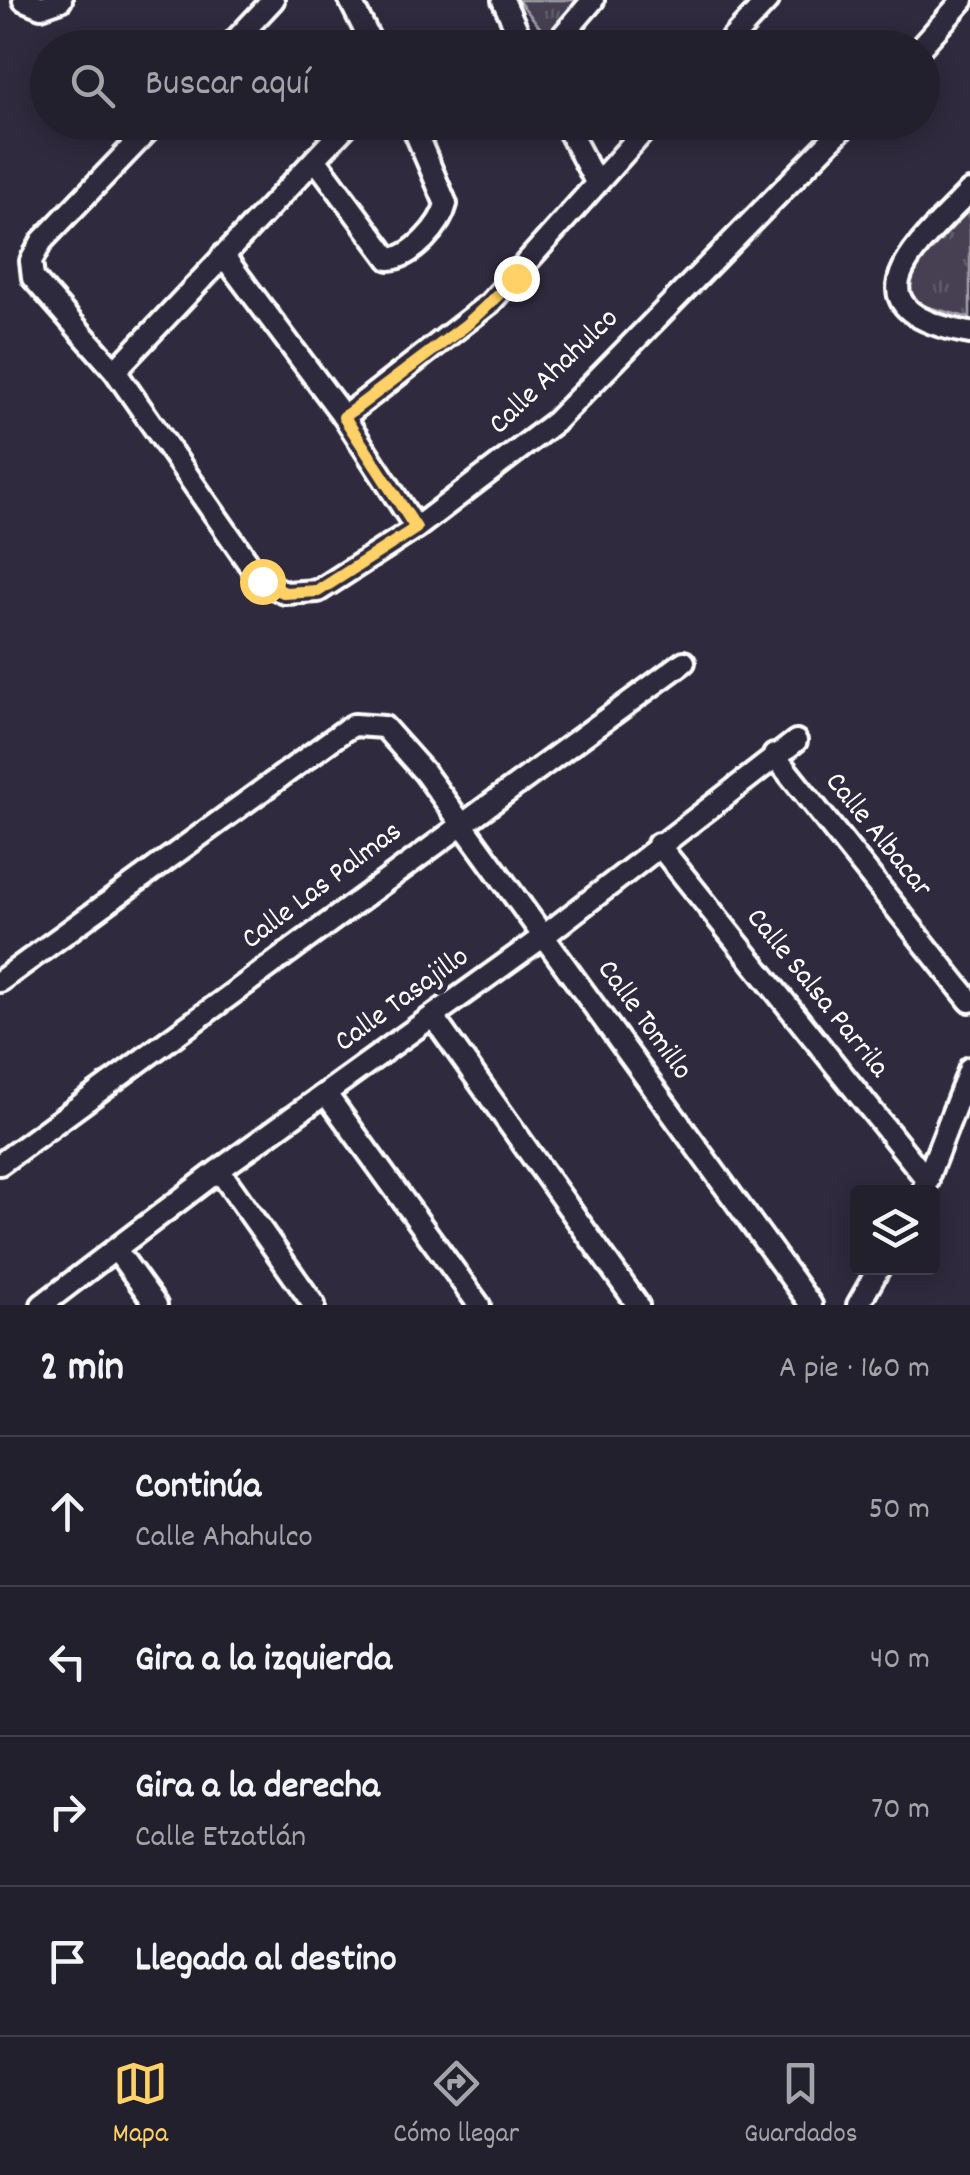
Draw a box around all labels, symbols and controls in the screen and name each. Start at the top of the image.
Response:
search box [30,30,940,140]
icon: search [65,58,120,113]
text: Buscar aquí [145,58,309,113]
route end [494,256,540,302]
street label: Calle Ahahulco [480,300,630,446]
route start [240,559,286,605]
street label: Calle Albacar [813,764,941,908]
street label: Calle Las Palmas [234,812,412,962]
street label: Calle Salsa Parrila [734,900,899,1089]
street label: Calle Tasajillo [327,937,479,1065]
street label: Calle Tomillo [585,952,701,1090]
map controls [850,1185,940,1275]
button: layers [850,1185,940,1275]
text: 2 min [40,1340,124,1400]
text: A pie · 160 m [779,1347,930,1393]
text: Continúa [135,1461,261,1516]
icon: ahead [40,1484,95,1539]
text: 50 m [868,1488,930,1534]
text: Calle Ahahulco [135,1516,313,1562]
icon: left [40,1634,95,1689]
text: Gira a la izquierda [135,1634,392,1689]
text: 40 m [870,1638,930,1684]
text: Gira a la derecha [135,1761,380,1816]
icon: right [40,1784,95,1839]
text: 70 m [871,1788,930,1834]
text: Calle Etzatlán [135,1816,306,1862]
icon: arrive [40,1934,95,1989]
text: Llegada al destino [135,1934,397,1989]
tab: Mapa [113,2056,168,2156]
tab: Cómo llegar [393,2056,519,2156]
tab: Guardados [744,2056,857,2156]

